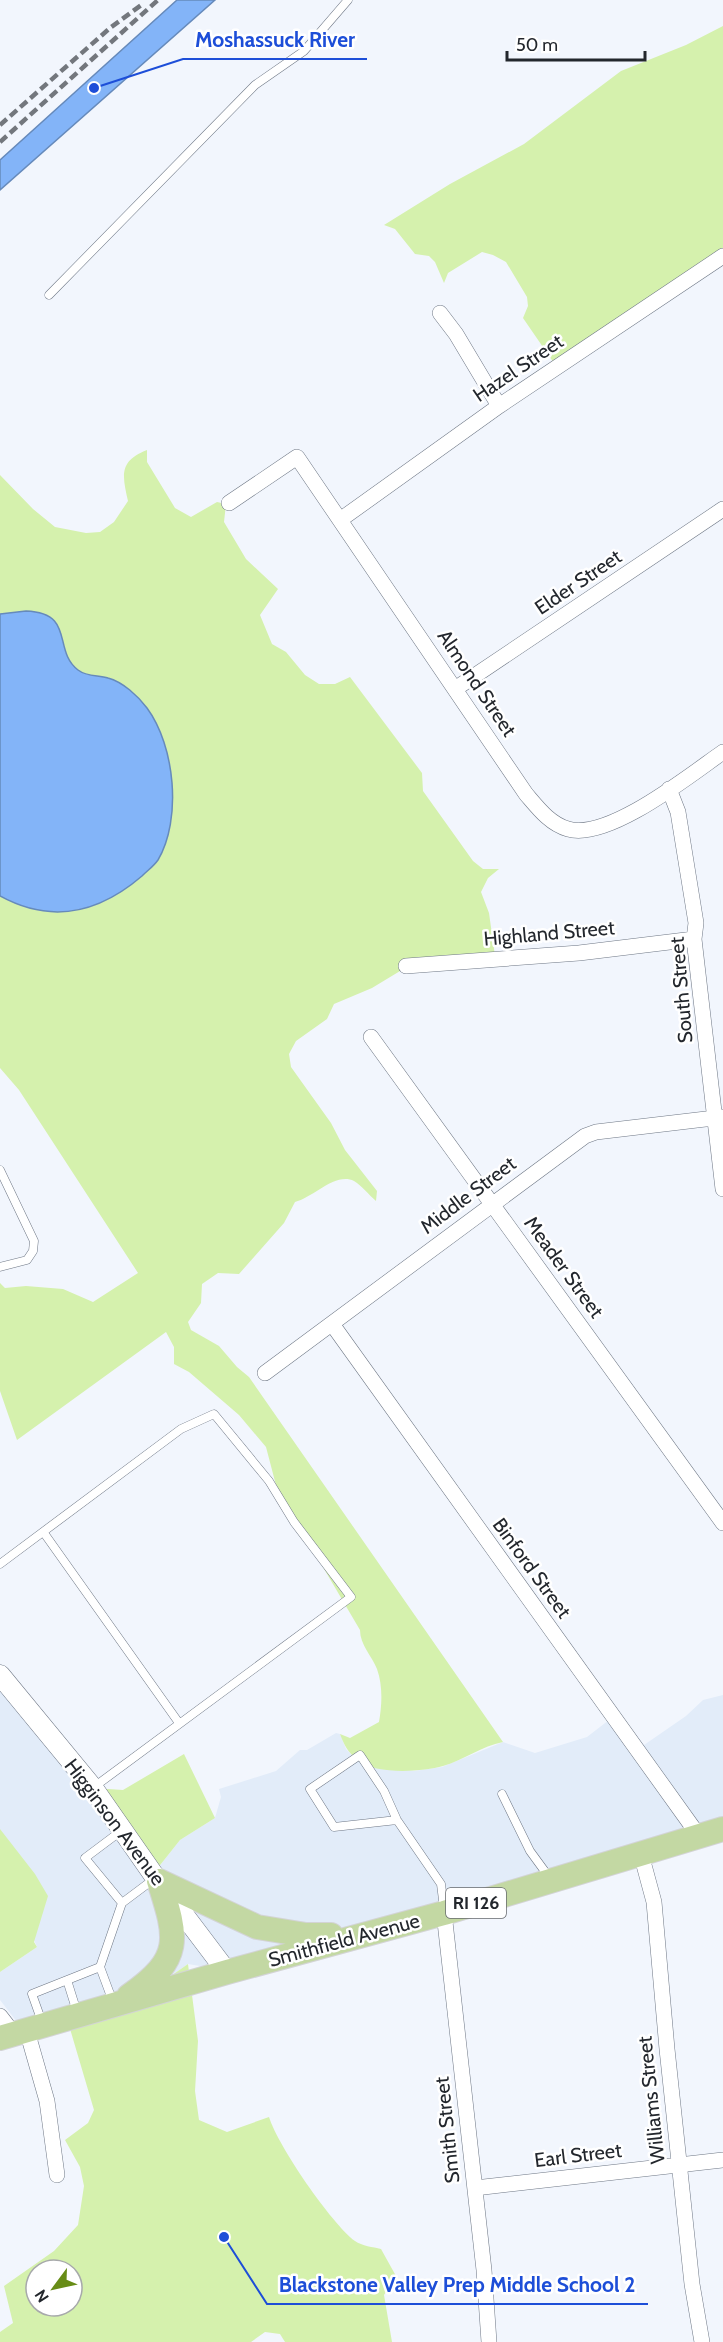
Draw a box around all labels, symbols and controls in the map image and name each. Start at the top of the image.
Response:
callout: Moshassuck River [183,20,367,59]
scale bar [507,24,645,62]
text: Moshassuck River [195,27,355,52]
text: 50 m [516,34,558,56]
street label: Hazel Street [468,329,568,407]
street label: Elder Street [530,544,626,620]
street label: Almond Street [432,625,522,741]
street label: Highland Street [482,915,616,951]
street label: South Street [664,936,698,1044]
street label: Middle Street [416,1151,521,1239]
street label: Meader Street [519,1212,609,1323]
street label: Binford Street [488,1513,576,1623]
street label: Higginson Avenue [60,1754,170,1890]
road number: RI 126 [446,1888,506,1918]
street label: Smithfield Avenue [266,1908,422,1972]
street label: Williams Street [632,2035,670,2165]
street label: Smith Street [429,2075,465,2184]
street label: Earl Street [533,2138,623,2172]
north arrow [24,2258,84,2318]
callout: Blackstone Valley Prep Middle School 2 [267,2265,648,2304]
text: Blackstone Valley Prep Middle School 2 [279,2272,635,2297]
text: N [31,2286,53,2306]

